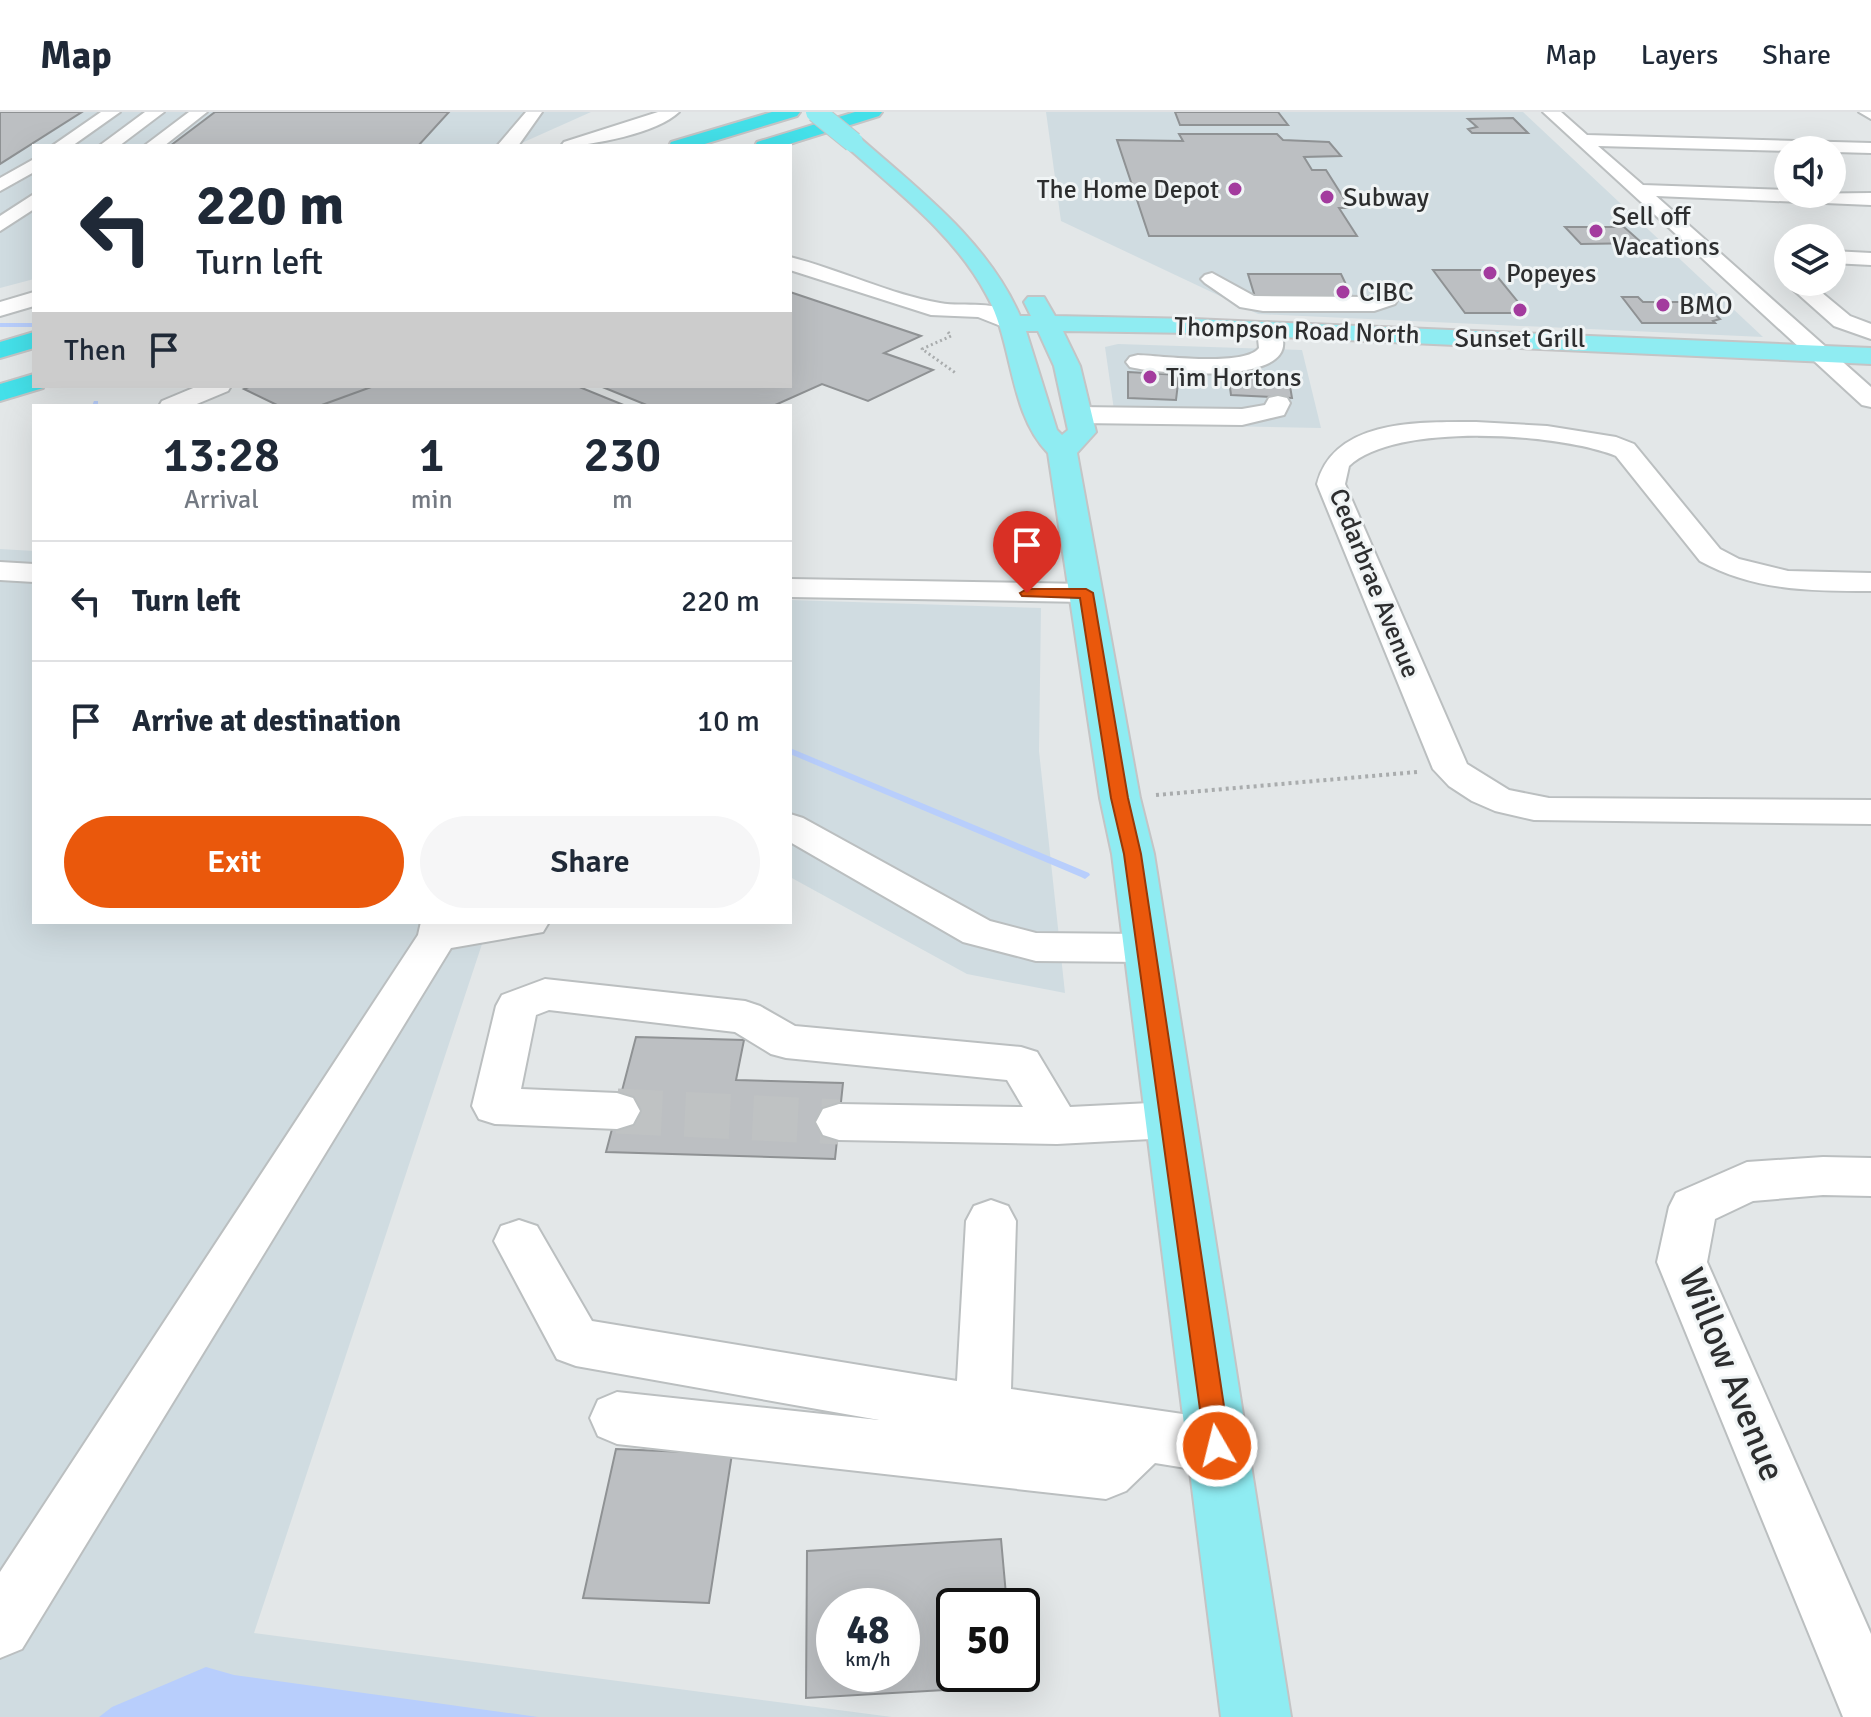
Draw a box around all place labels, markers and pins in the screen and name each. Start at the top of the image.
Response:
place label: The Home Depot [1037,174,1219,206]
marker: The Home Depot [1226,180,1244,198]
place label: Subway [1343,182,1429,214]
marker: Subway [1318,188,1336,206]
place label: Sell off Vacations [1612,201,1720,263]
marker: Sell off Vacations [1587,222,1605,240]
place label: Popeyes [1506,258,1596,290]
marker: Popeyes [1481,264,1499,282]
place label: CIBC [1359,277,1414,309]
marker: CIBC [1334,283,1352,301]
place label: BMO [1679,290,1733,322]
marker: BMO [1654,296,1672,314]
marker: Sunset Grill [1511,301,1529,319]
place label: Sunset Grill [1455,323,1585,355]
place label: Tim Hortons [1166,362,1301,394]
marker: Tim Hortons [1141,368,1159,386]
pin [993,511,1061,593]

